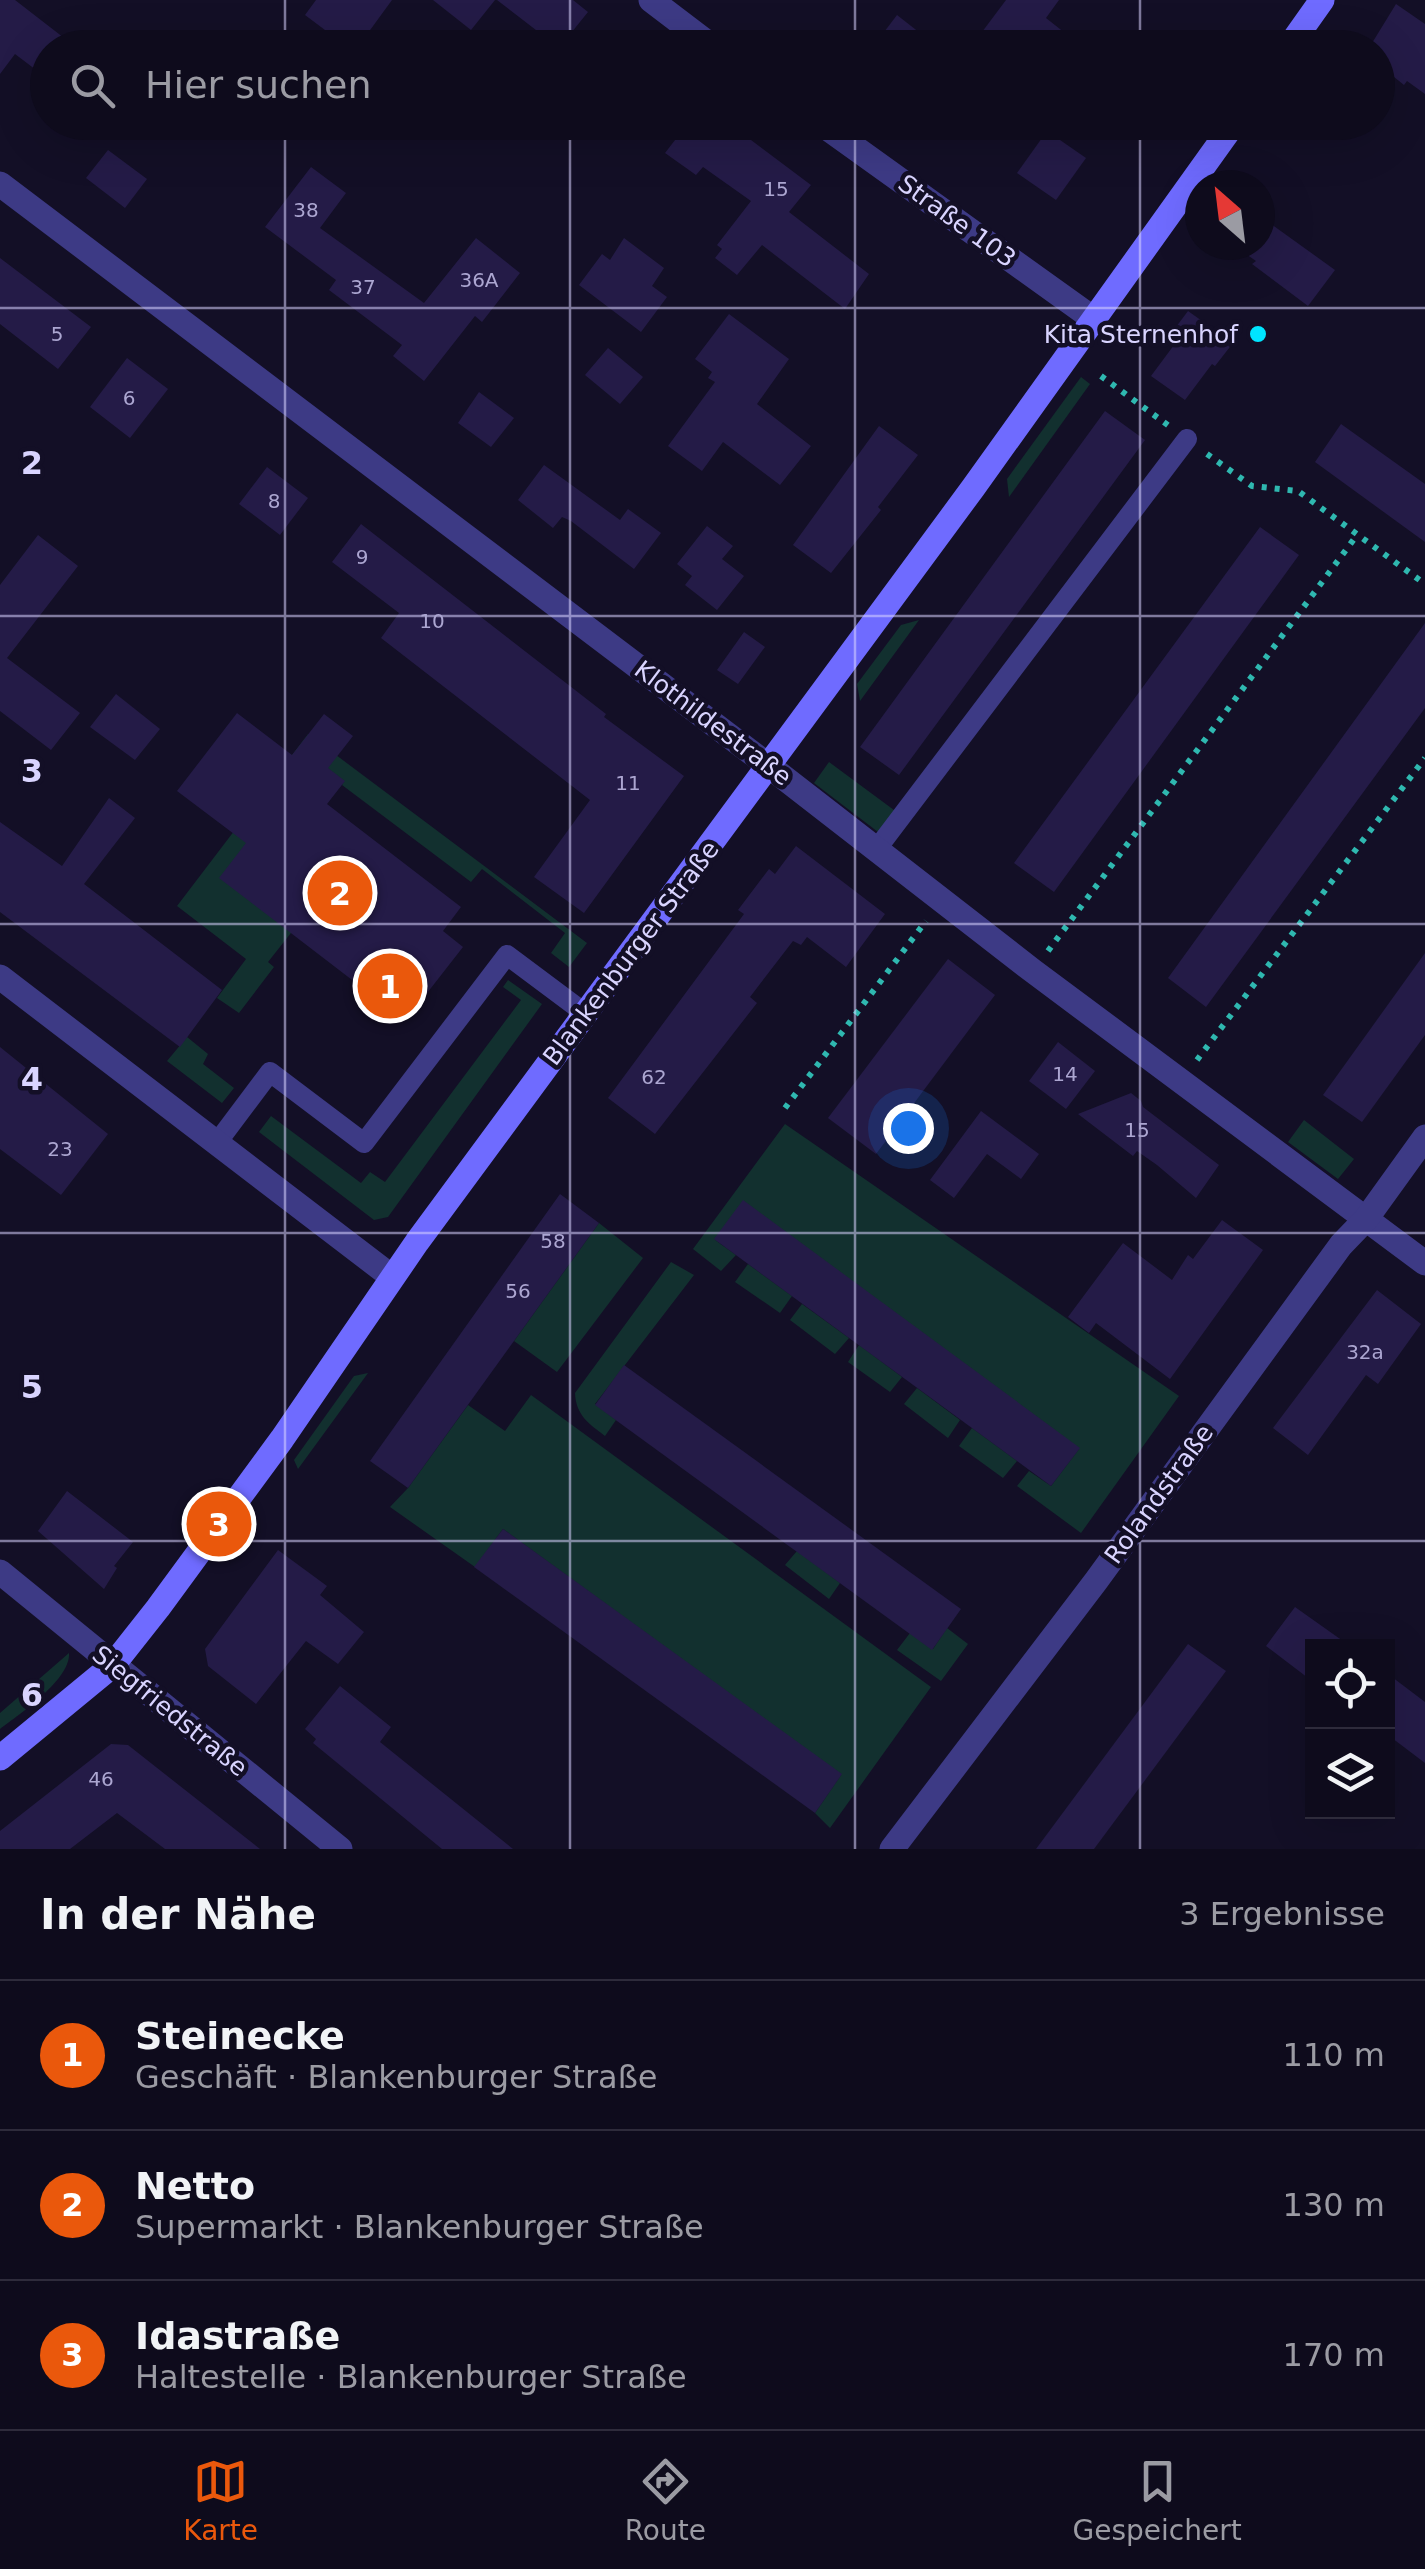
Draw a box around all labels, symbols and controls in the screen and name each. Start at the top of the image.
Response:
search box [30,30,1395,140]
icon: search [65,58,120,113]
text: Hier suchen [145,63,372,107]
street label: Straße 103 [893,169,1021,273]
north arrow [1185,170,1275,260]
house number: 15 [763,177,789,201]
house number: 38 [293,198,319,222]
house number: 36A [459,268,499,292]
house number: 37 [350,275,376,299]
place label: Kita Sternenhof [1044,320,1239,349]
house number: 5 [51,322,63,346]
marker: Kita Sternenhof [1247,323,1269,345]
house number: 6 [123,386,135,410]
text: 2 [21,444,43,482]
house number: 8 [268,489,280,513]
house number: 9 [356,545,368,569]
house number: 10 [419,609,445,633]
street label: Klothildestraße [629,655,797,791]
text: 3 [21,752,43,790]
house number: 11 [615,771,641,795]
street label: Blankenburger Straße [537,835,725,1071]
pin: 2 [308,856,372,930]
pin: 1 [358,948,422,1024]
text: 4 [21,1060,43,1098]
house number: 14 [1052,1062,1078,1086]
house number: 62 [641,1065,667,1089]
your location [883,1103,934,1154]
house number: 15 [1124,1118,1150,1142]
house number: 23 [47,1137,73,1161]
house number: 58 [540,1229,566,1253]
house number: 56 [505,1279,531,1303]
house number: 32a [1346,1340,1384,1364]
text: 5 [21,1368,43,1406]
street label: Rolandstraße [1099,1419,1219,1569]
pin: 3 [186,1486,252,1562]
map controls [1305,1639,1395,1819]
button: locate [1305,1639,1395,1729]
street label: Siegfriedstraße [87,1640,253,1782]
text: 6 [21,1676,43,1714]
button: layers [1305,1729,1395,1819]
house number: 46 [88,1767,114,1791]
text: In der Nähe [40,1890,316,1939]
text: 3 Ergebnisse [1179,1895,1385,1933]
text: Steinecke [135,2014,345,2058]
text: 1 [61,2036,84,2074]
text: 110 m [1283,2036,1385,2074]
text: Geschäft · Blankenburger Straße [135,2058,657,2096]
text: Netto [135,2164,255,2208]
text: 2 [61,2186,84,2224]
text: 130 m [1283,2186,1385,2224]
text: Supermarkt · Blankenburger Straße [135,2208,704,2246]
text: Idastraße [135,2314,340,2358]
text: 3 [61,2336,84,2374]
text: 170 m [1283,2336,1385,2374]
text: Haltestelle · Blankenburger Straße [135,2358,687,2396]
tab: Karte [183,2454,258,2547]
tab: Route [625,2454,706,2547]
tab: Gespeichert [1073,2454,1242,2547]

